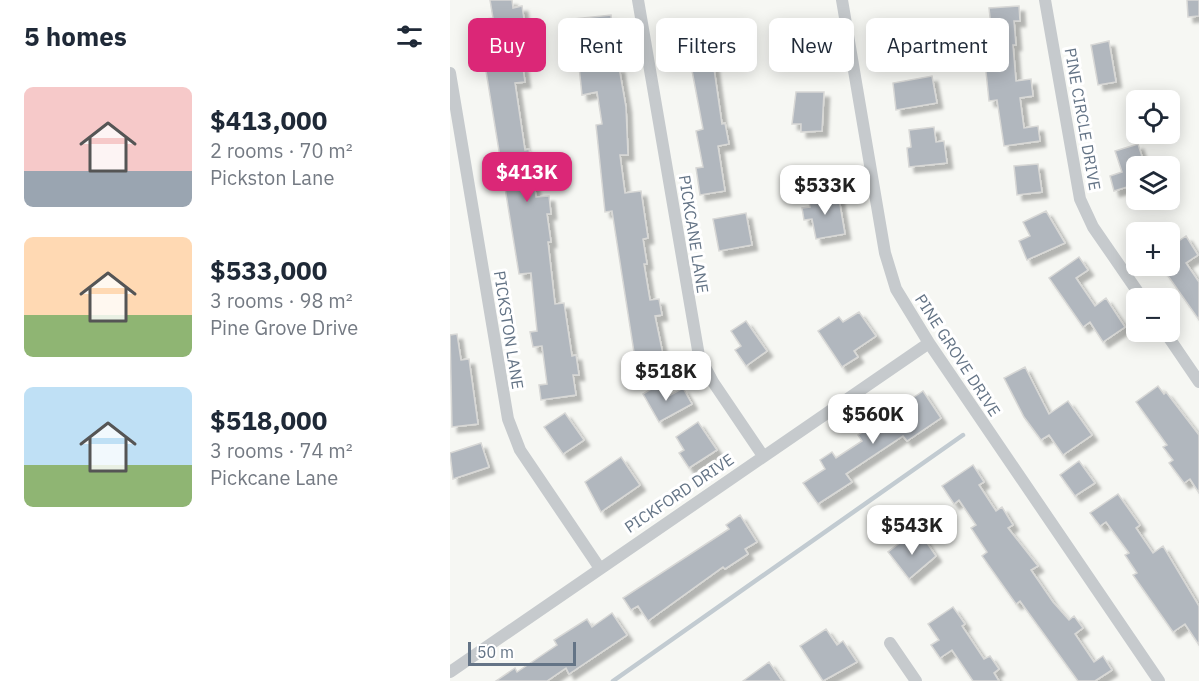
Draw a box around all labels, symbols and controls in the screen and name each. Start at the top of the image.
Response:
chip: Buy [468,18,546,72]
chip: Rent [558,18,644,72]
chip: Filters [656,18,757,72]
chip: New [769,18,854,72]
chip: Apartment [866,18,1009,72]
text: 5 homes [24,19,127,53]
icon: filters [393,20,426,53]
street label: PINE CIRCLE DRIVE [1061,46,1105,192]
map controls [1126,90,1180,342]
button: locate [1126,90,1180,144]
text: $413,000 [210,103,327,137]
icon: home [72,111,144,183]
text: 2 rooms · 70 m² [210,137,353,164]
pin: $413K [485,152,569,203]
button: layers [1126,156,1180,210]
text: $413K [496,158,558,185]
text: Pickston Lane [210,164,334,191]
pin: $533K [783,165,867,216]
text: $533K [794,171,856,198]
street label: PICKCANE LANE [675,173,713,295]
button: + [1126,222,1180,276]
text: $533,000 [210,253,327,287]
icon: home [72,261,144,333]
street label: PICKSTON LANE [490,269,528,391]
text: 3 rooms · 98 m² [210,287,353,314]
button: − [1126,288,1180,342]
street label: PINE GROVE DRIVE [911,290,1005,420]
text: Pine Grove Drive [210,314,358,341]
pin: $518K [624,351,708,402]
text: $518K [635,357,697,384]
pin: $560K [831,394,915,445]
text: $560K [842,400,904,427]
text: $518,000 [210,403,327,437]
icon: home [72,411,144,483]
text: 3 rooms · 74 m² [210,437,353,464]
street label: PICKFORD DRIVE [621,449,737,537]
text: Pickcane Lane [210,464,338,491]
pin: $543K [870,505,954,556]
text: $543K [881,511,943,538]
scale bar [468,639,576,666]
text: 50 m [477,642,514,662]

